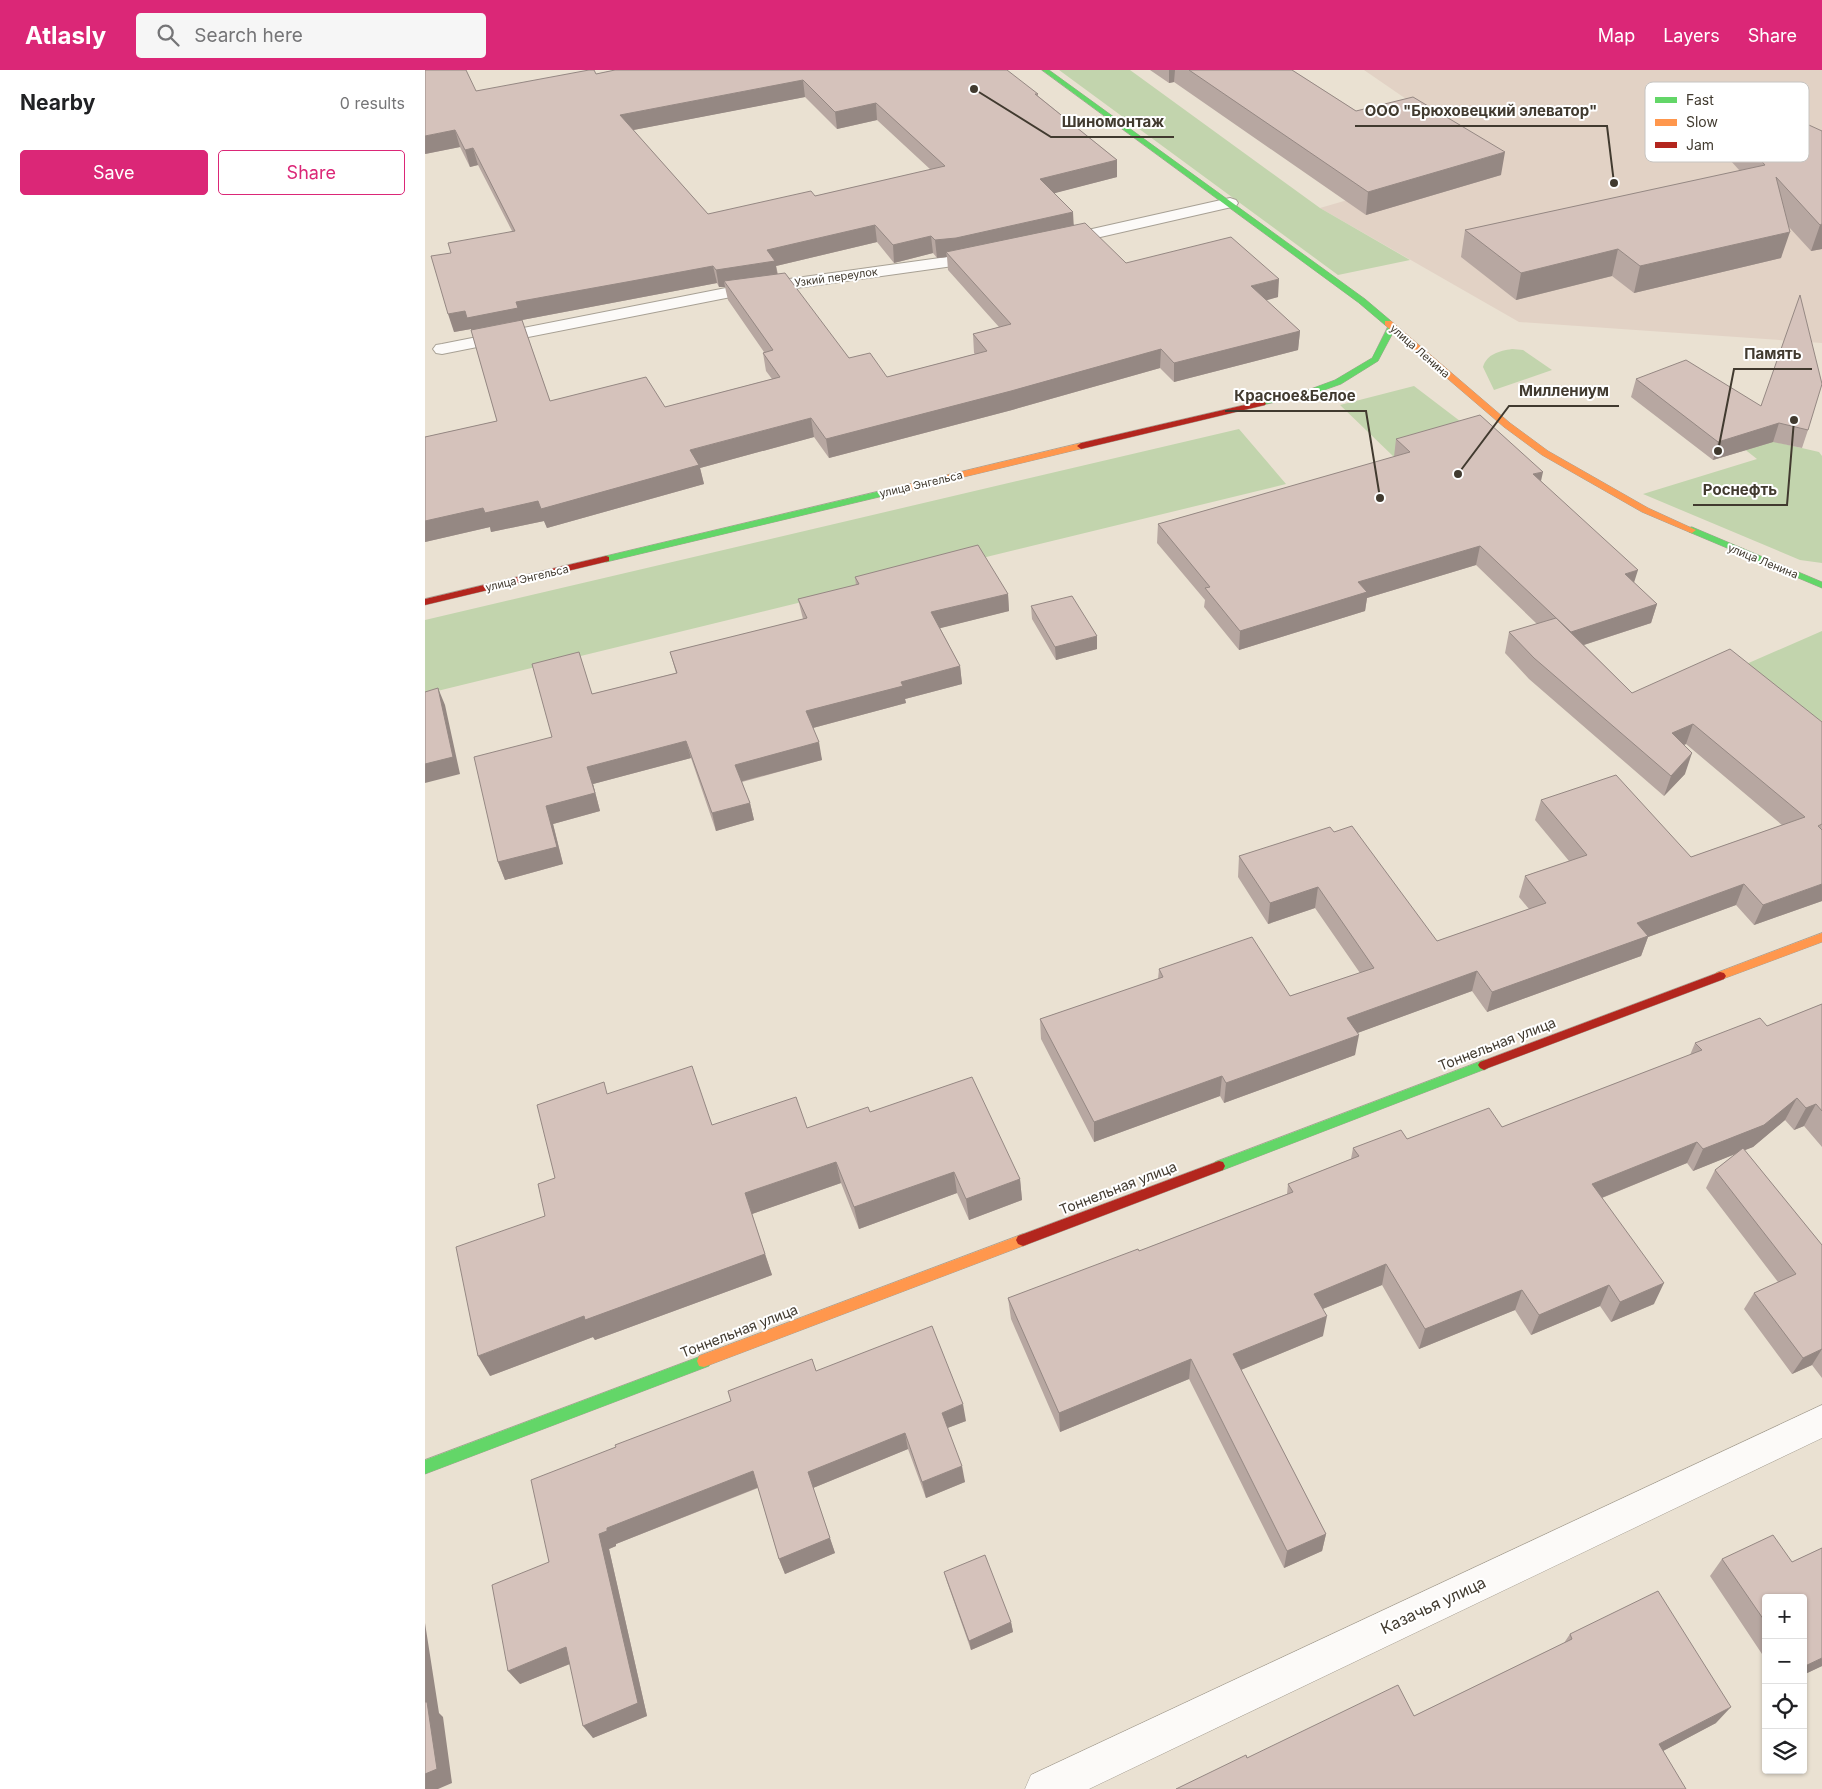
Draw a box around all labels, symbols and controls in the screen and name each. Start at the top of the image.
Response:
search box [136,13,486,58]
text: Atlasly [25,21,106,50]
icon: search [154,21,182,49]
text: Search here [194,24,303,47]
text: Map [1598,25,1635,46]
text: Layers [1663,25,1720,46]
text: Share [1748,25,1797,46]
legend [1645,82,1809,162]
text: Nearby [20,90,95,115]
text: Fast [1686,91,1714,108]
text: 0 results [340,93,405,113]
callout: ООО "Брюховецкий элеватор" [1355,96,1607,126]
text: ООО "Брюховецкий элеватор" [1365,101,1597,120]
callout: Шиномонтаж [1051,107,1174,137]
text: Шиномонтаж [1062,112,1164,131]
text: Slow [1686,113,1718,130]
text: Jam [1686,136,1714,153]
button: Save [20,150,208,195]
button: Share [218,150,405,195]
street label: Узкий переулок [793,264,879,290]
street label: улица Ленина [1387,321,1453,381]
callout: Память [1734,339,1812,369]
text: Память [1744,344,1802,363]
callout: Миллениум [1509,376,1619,406]
callout: Красное&Белое [1225,381,1366,411]
text: Миллениум [1519,381,1609,400]
text: Красное&Белое [1234,386,1356,405]
street label: улица Энгельса [878,468,964,500]
callout: Роснефть [1693,475,1787,505]
text: Роснефть [1703,480,1777,499]
street label: улица Ленина [1726,541,1800,581]
street label: улица Энгельса [484,562,570,594]
street label: Тоннельная улица [1436,1013,1558,1074]
street label: Тоннельная улица [1057,1157,1179,1218]
street label: Тоннельная улица [678,1300,800,1361]
street label: Казачья улица [1377,1572,1489,1638]
map controls [1762,1594,1807,1774]
button: + [1762,1594,1807,1639]
button: − [1762,1639,1807,1684]
button: locate [1762,1684,1807,1729]
button: layers [1762,1729,1807,1774]

